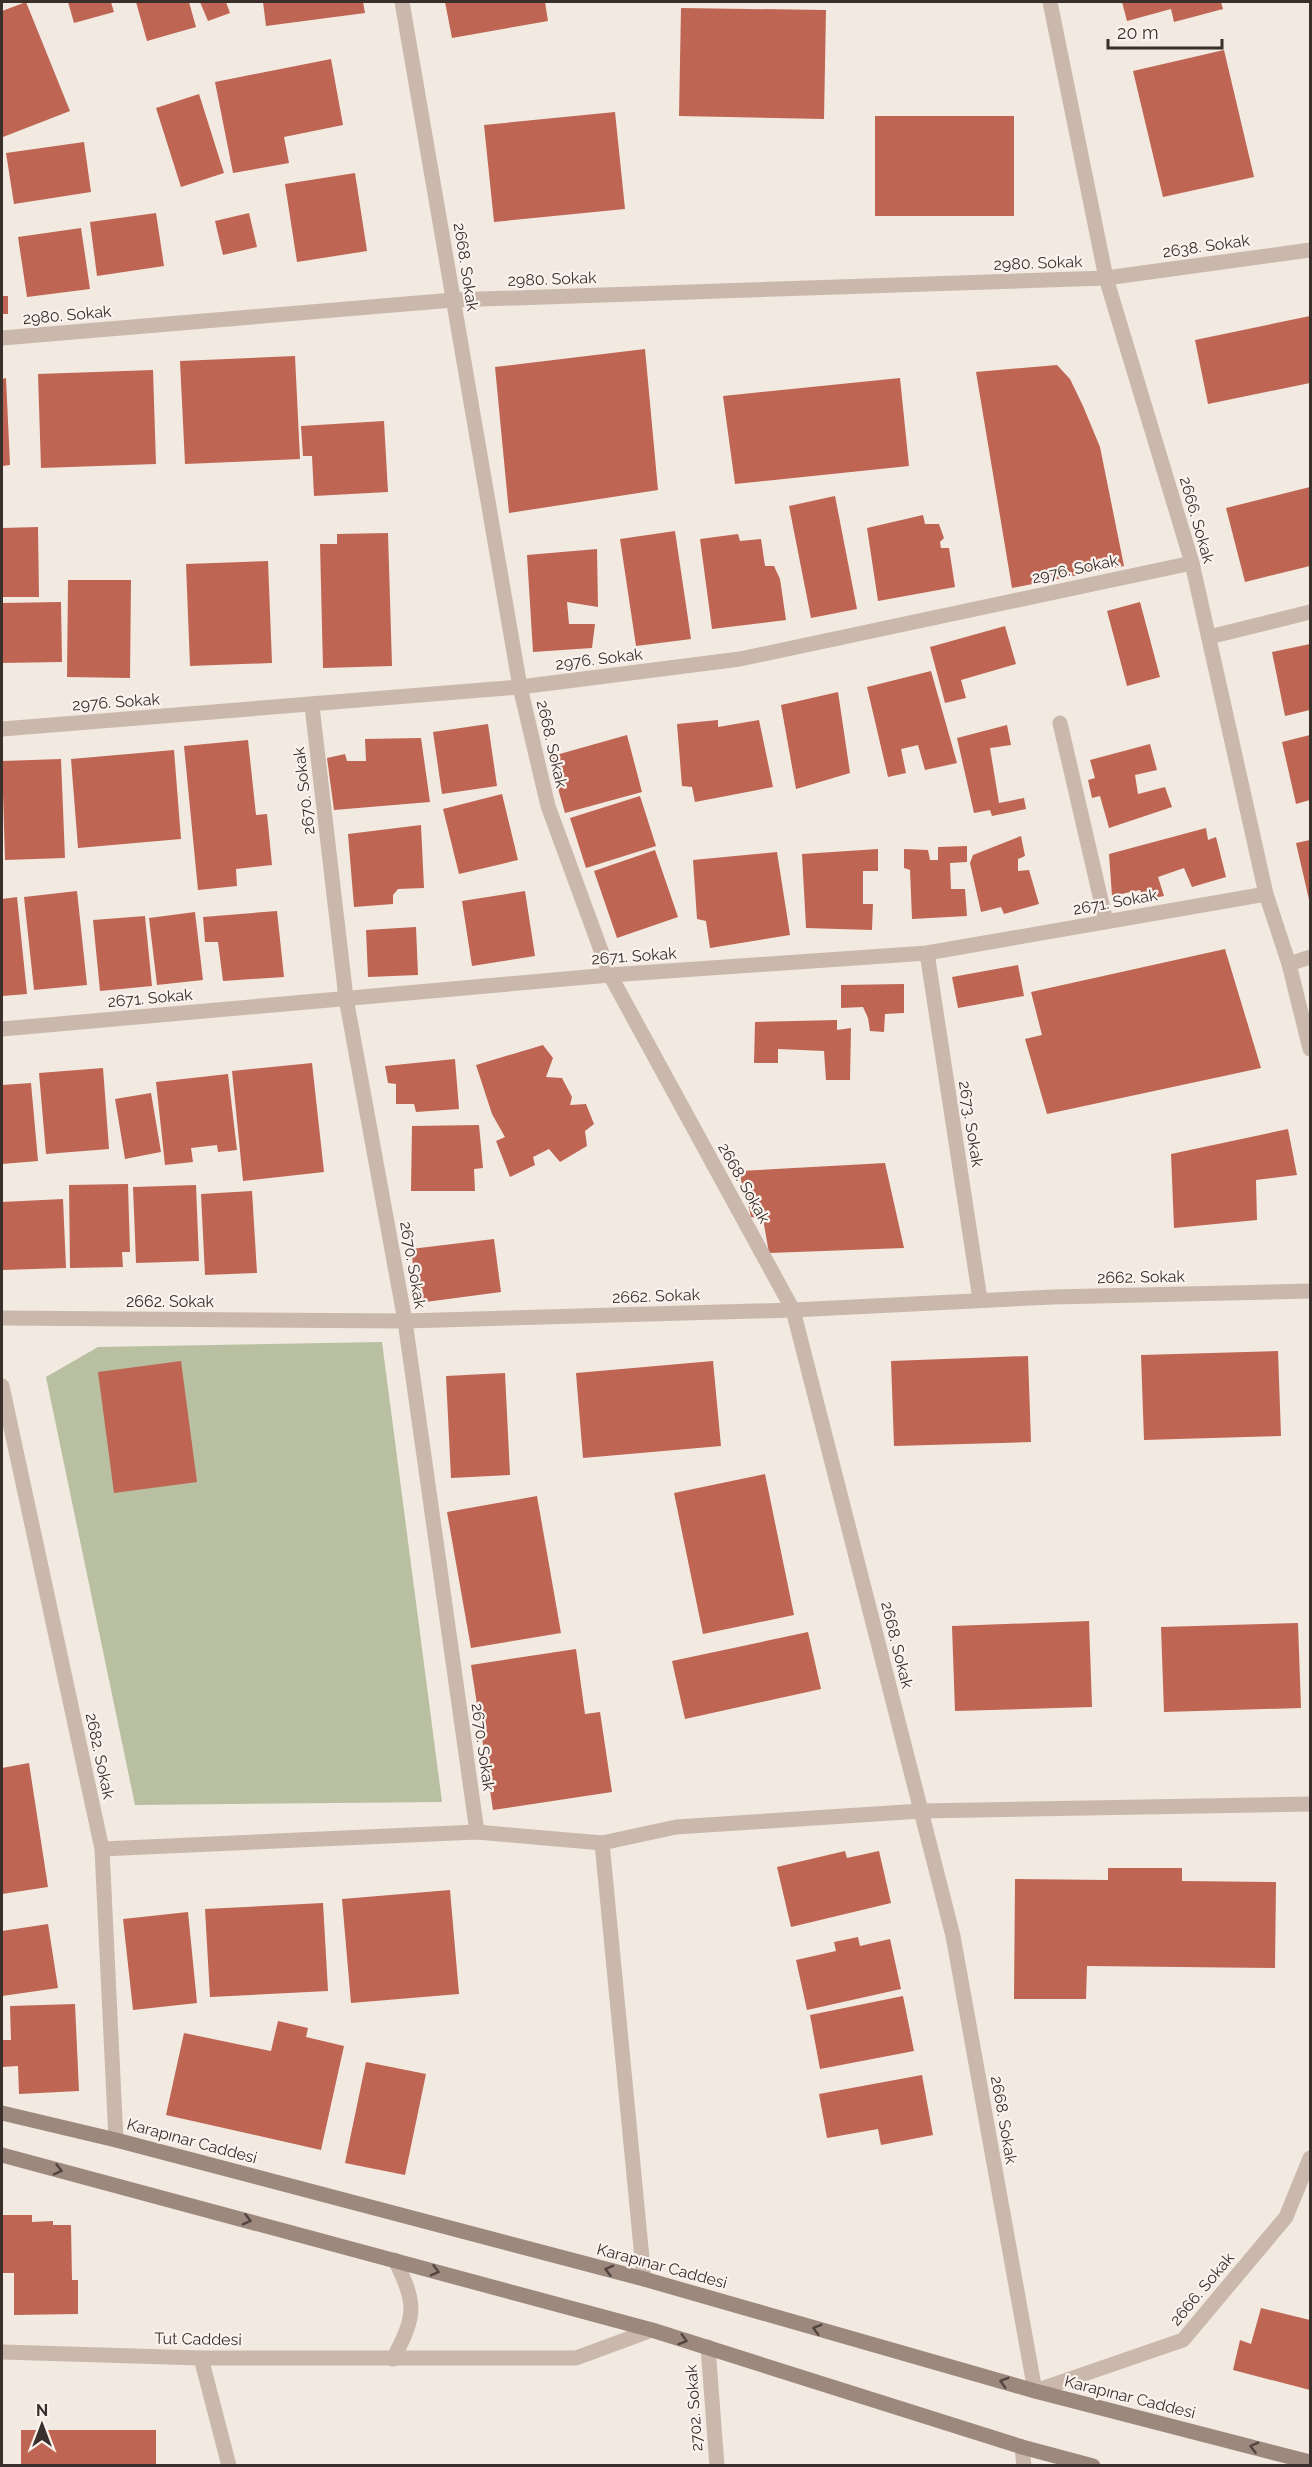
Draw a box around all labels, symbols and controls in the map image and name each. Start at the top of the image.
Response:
scale bar [1108,12,1222,50]
text: 20 m [1117,22,1159,43]
street label: 2668. Sokak [450,222,482,313]
street label: 2638. Sokak [1161,230,1251,262]
street label: 2980. Sokak [993,252,1083,274]
street label: 2980. Sokak [507,268,597,290]
street label: 2980. Sokak [22,302,113,328]
street label: 2666. Sokak [1176,474,1219,566]
street label: 2976. Sokak [1030,550,1120,587]
street label: 2976. Sokak [554,644,644,674]
street label: 2976. Sokak [72,689,161,715]
street label: 2668. Sokak [533,698,571,790]
street label: 2670. Sokak [289,746,319,836]
street label: 2671. Sokak [1071,885,1159,919]
street label: 2671. Sokak [591,944,678,968]
street label: 2671. Sokak [107,985,194,1011]
street label: 2673. Sokak [955,1080,987,1169]
street label: 2668. Sokak [714,1139,774,1227]
street label: 2670. Sokak [396,1220,430,1311]
street label: 2662. Sokak [1097,1267,1186,1287]
street label: 2662. Sokak [612,1285,701,1307]
street label: 2662. Sokak [126,1292,214,1311]
street label: 2668. Sokak [877,1599,917,1691]
street label: 2670. Sokak [467,1702,499,1793]
street label: 2682. Sokak [82,1711,119,1801]
street label: 2668. Sokak [987,2074,1021,2166]
street label: Karapınar Caddesi [125,2114,259,2168]
one-way arrow [52,2163,63,2175]
one-way arrow [241,2212,251,2225]
street label: Karapınar Caddesi [595,2239,729,2293]
street label: 2666. Sokak [1166,2248,1238,2329]
one-way arrow [429,2264,440,2276]
one-way arrow [604,2265,615,2277]
one-way arrow [812,2323,822,2336]
street label: Tut Caddesi [154,2329,242,2349]
one-way arrow [678,2333,688,2345]
street label: 2702. Sokak [681,2363,707,2452]
street label: Karapınar Caddesi [1063,2372,1197,2422]
one-way arrow [999,2377,1010,2389]
north arrow [12,2395,72,2455]
text: N [36,2401,48,2420]
one-way arrow [1249,2442,1259,2455]

